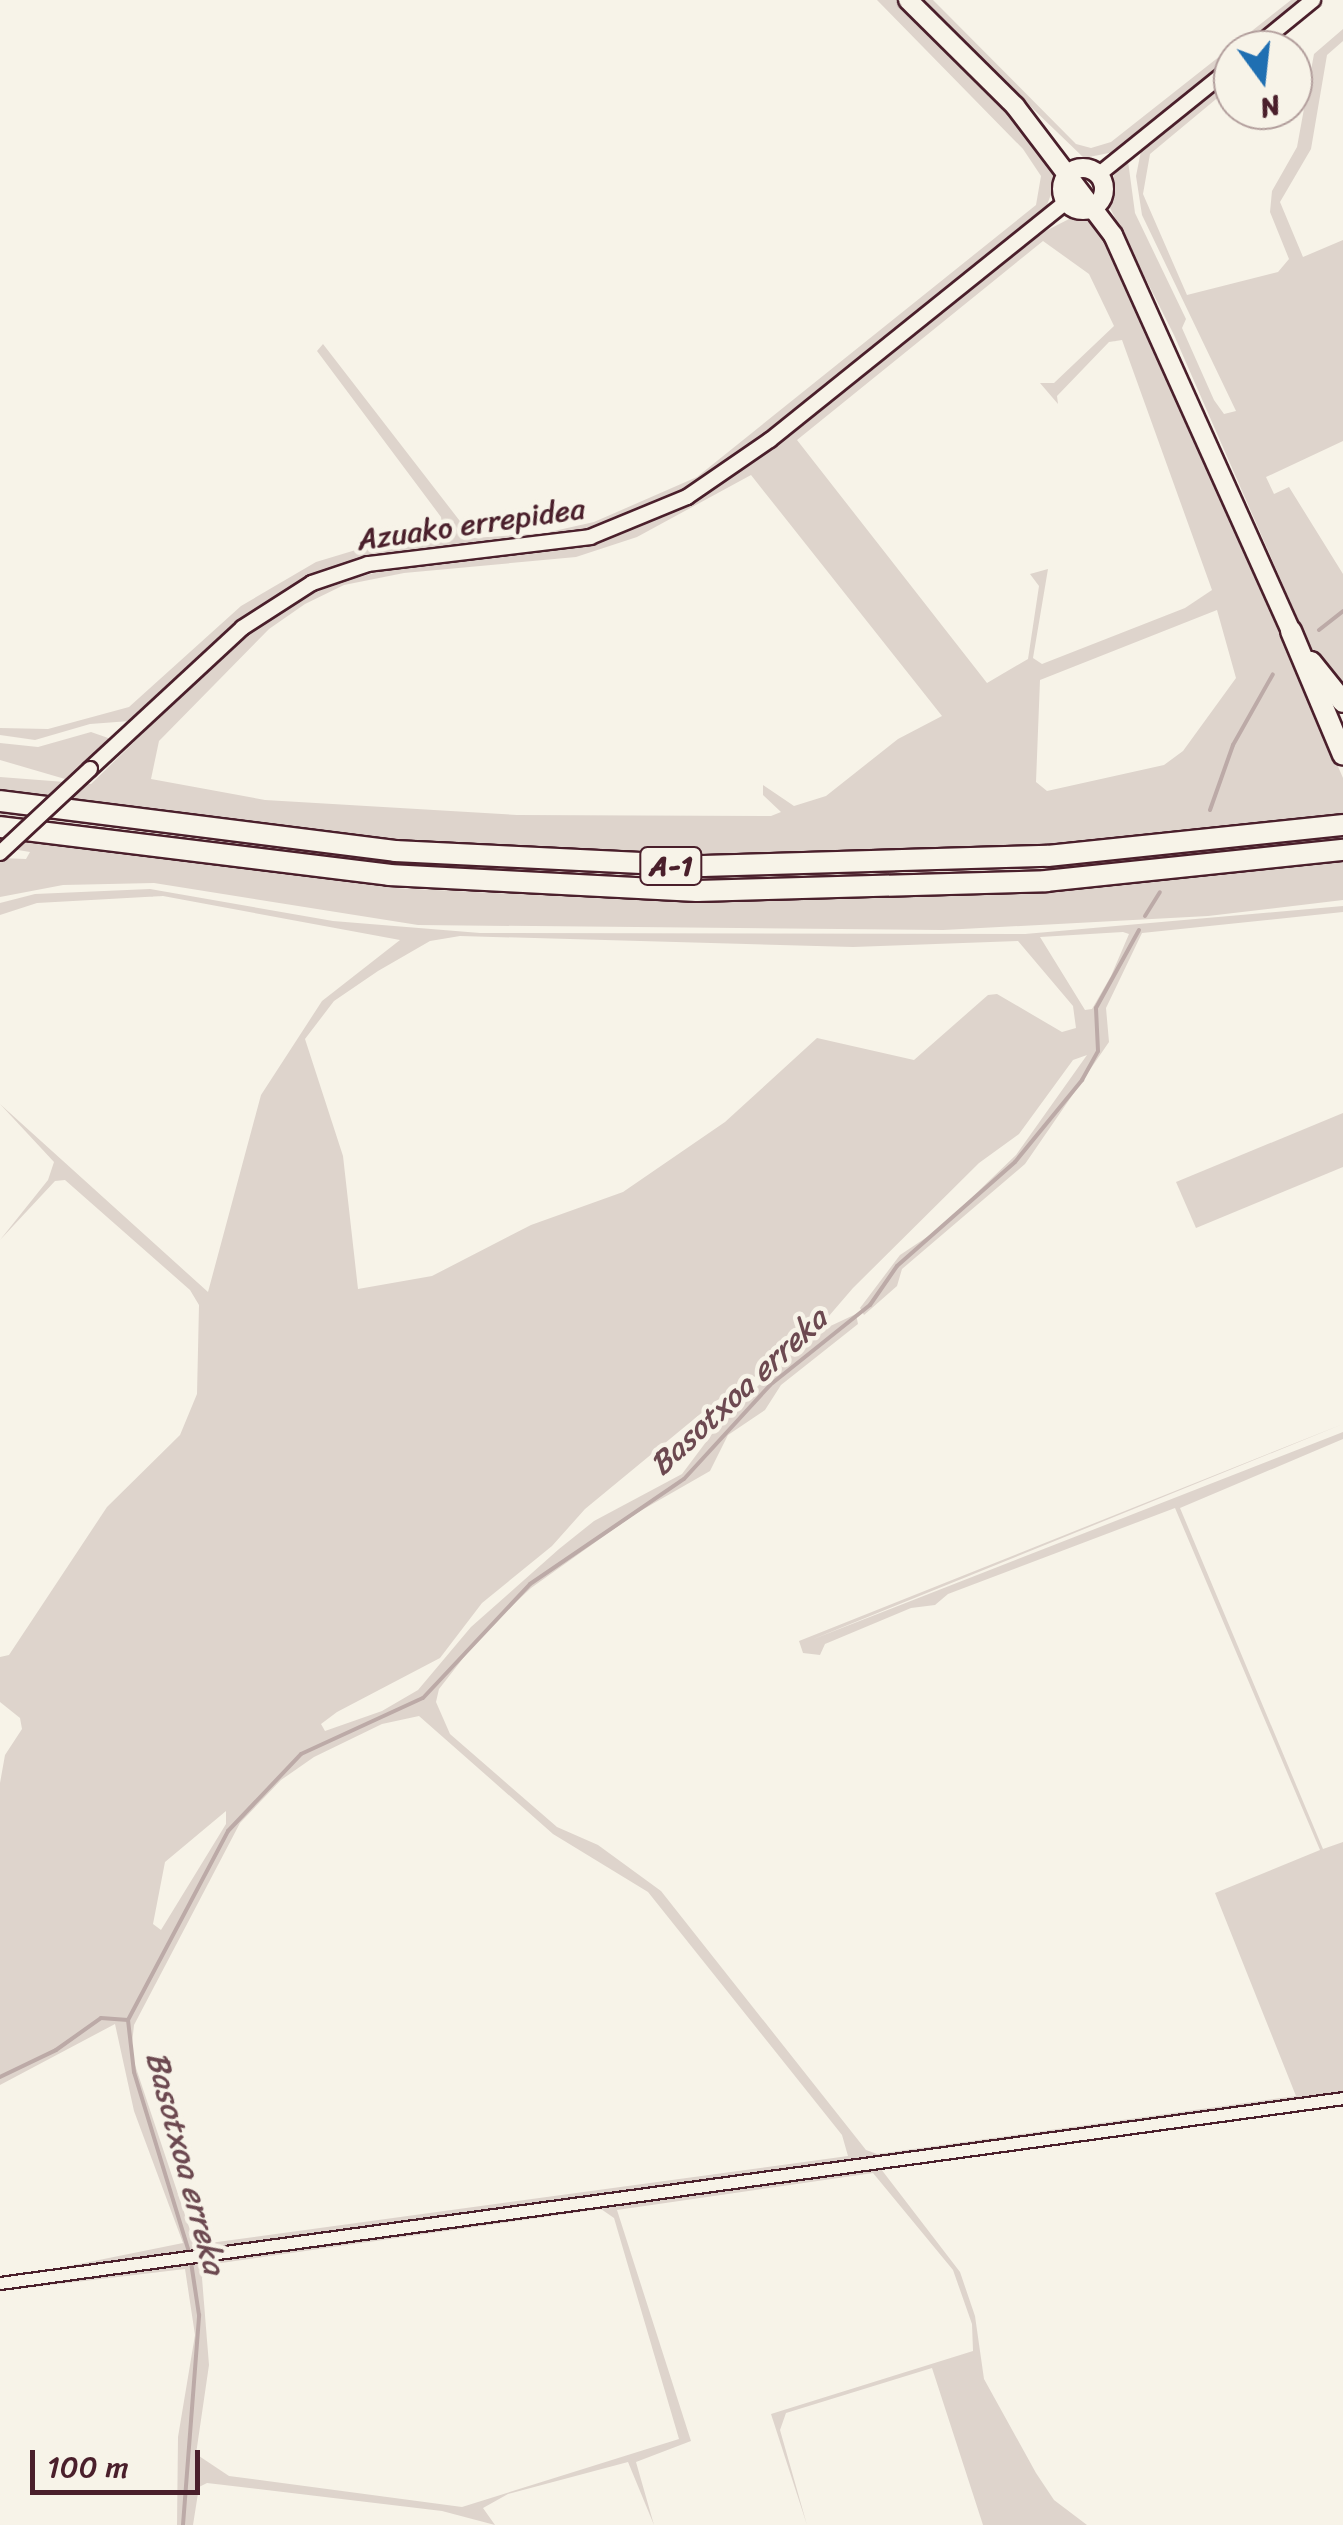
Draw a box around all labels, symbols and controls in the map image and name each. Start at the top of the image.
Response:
north arrow [1213,30,1313,130]
text: N [1255,81,1286,134]
street label: Azuako errepidea [355,490,587,558]
road number: A-1 [638,843,704,889]
water label: Basotxoa erreka [642,1300,836,1484]
water label: Basotxoa erreka [137,2047,233,2279]
scale bar [35,2430,205,2492]
text: 100 m [47,2440,129,2494]

